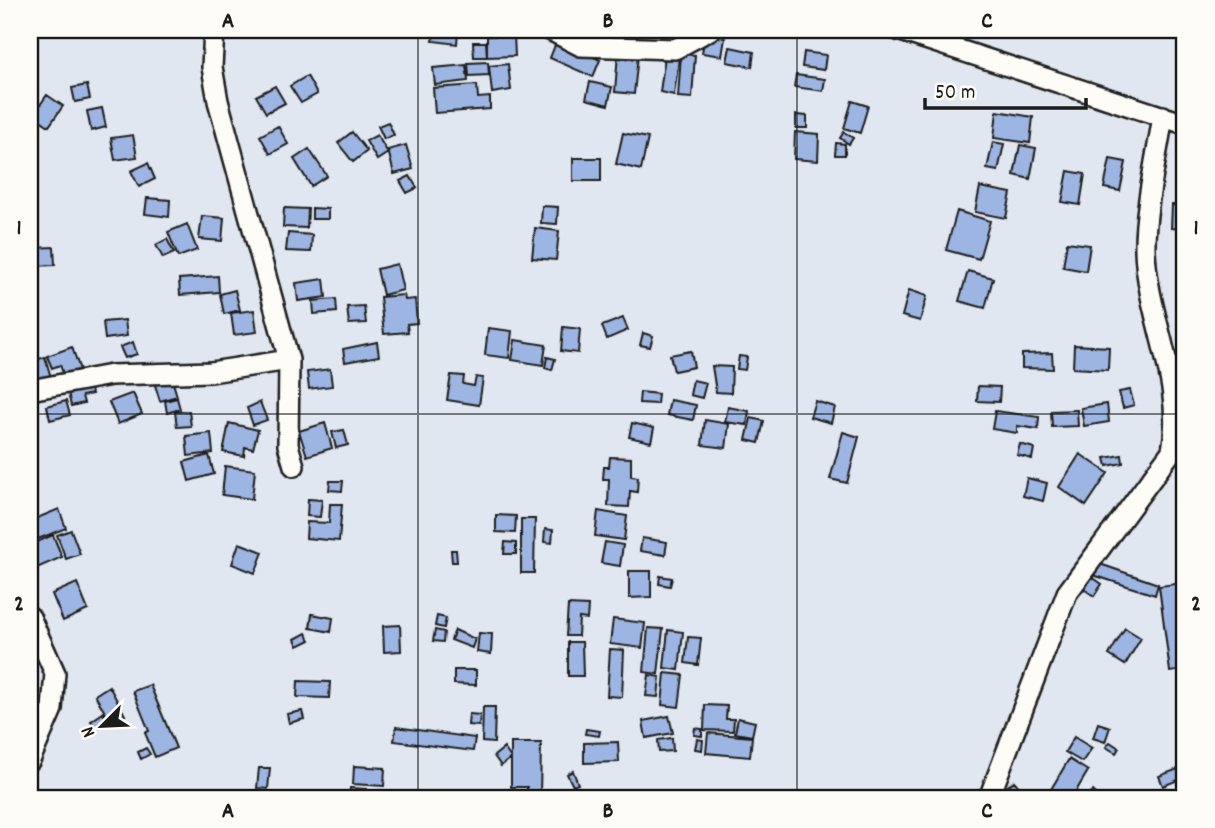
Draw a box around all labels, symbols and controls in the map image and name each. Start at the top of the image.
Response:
text: A [222,6,234,39]
text: B [603,6,614,39]
text: C [981,6,993,39]
scale bar [925,66,1086,110]
text: 50 m [935,79,975,109]
text: 1 [16,213,22,246]
text: 1 [1193,213,1199,246]
text: 2 [14,589,24,622]
text: 2 [1191,589,1201,622]
north arrow [66,692,136,762]
text: N [75,722,104,741]
text: A [222,796,234,828]
text: B [603,796,614,828]
text: C [981,796,993,828]

